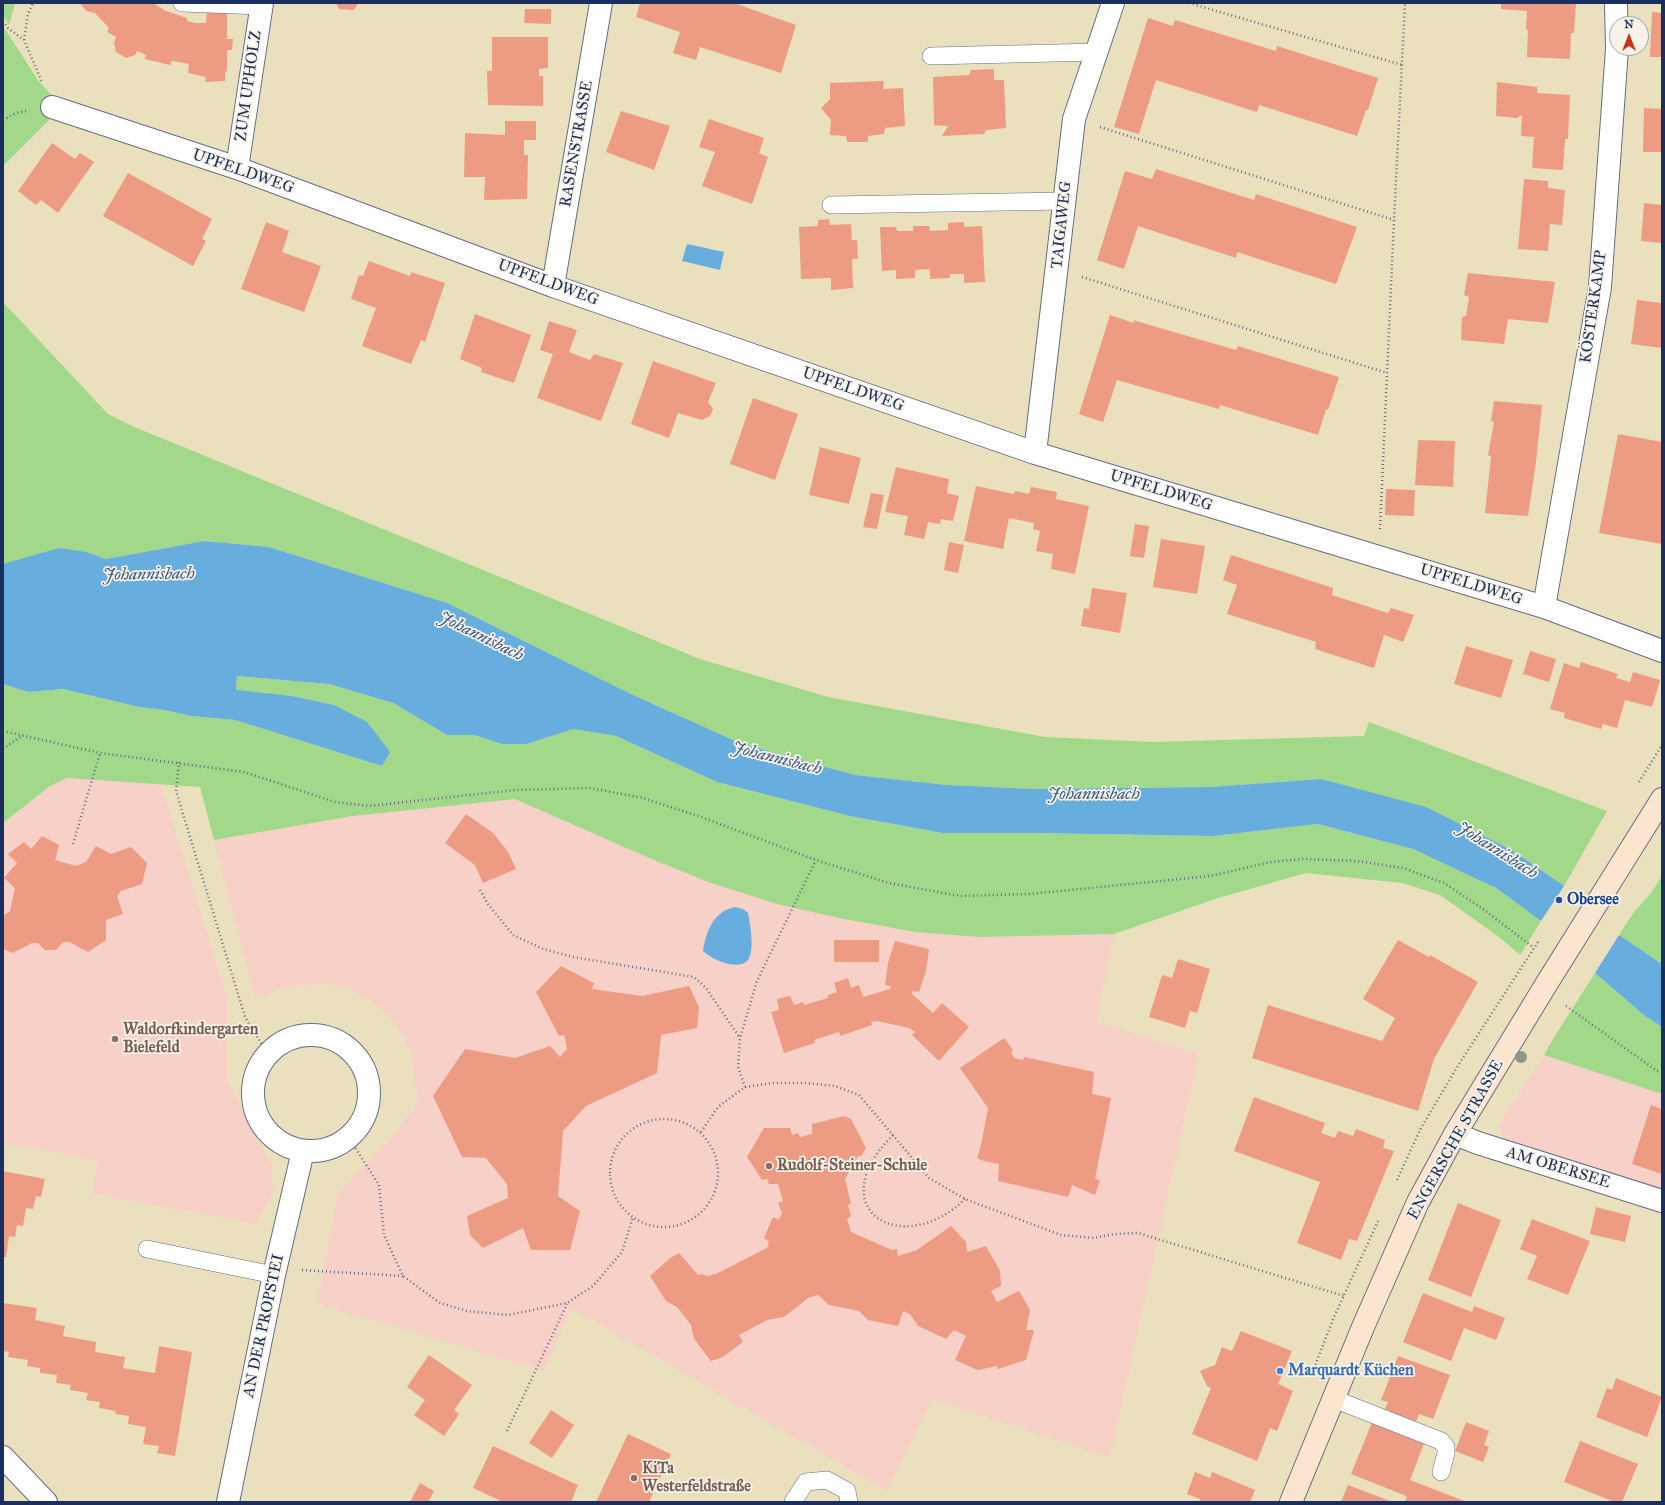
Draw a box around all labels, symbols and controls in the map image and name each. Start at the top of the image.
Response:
north arrow [1609,16,1649,56]
text: N [1624,18,1634,31]
street label: ZUM UPHOLZ [232,29,266,143]
street label: RASENSTRASSE [556,79,598,209]
street label: UPFELDWEG [190,146,296,198]
street label: TAIGAWEG [1048,180,1076,270]
street label: KÖSTERKAMP [1577,249,1611,365]
street label: UPFELDWEG [495,256,601,310]
street label: UPFELDWEG [800,364,906,416]
street label: UPFELDWEG [1107,466,1215,516]
street label: UPFELDWEG [1417,560,1525,610]
water label: Johannisbach [103,564,195,586]
water label: Johannisbach [435,608,527,666]
water label: Johannisbach [730,738,824,780]
water label: Johannisbach [1048,785,1140,805]
water label: Johannisbach [1453,818,1541,884]
place label: Obersee [1567,890,1619,910]
marker: Obersee [1554,895,1564,905]
place label: Waldorfkindergarten Bielefeld [123,1020,258,1058]
marker: Waldorfkindergarten Bielefeld [110,1034,120,1044]
street label: ENGERSCHE STRASSE [1404,1057,1508,1223]
street label: AM OBERSEE [1504,1143,1612,1193]
place label: Rudolf-Steiner-Schule [777,1156,927,1176]
marker: Rudolf-Steiner-Schule [764,1161,774,1171]
street label: AN DER PROPSTEI [239,1253,289,1399]
place label: Marquardt Küchen [1288,1361,1414,1381]
marker: Marquardt Küchen [1275,1366,1285,1376]
place label: KiTa Westerfeldstraße [642,1459,751,1497]
marker: KiTa Westerfeldstraße [629,1473,639,1483]

